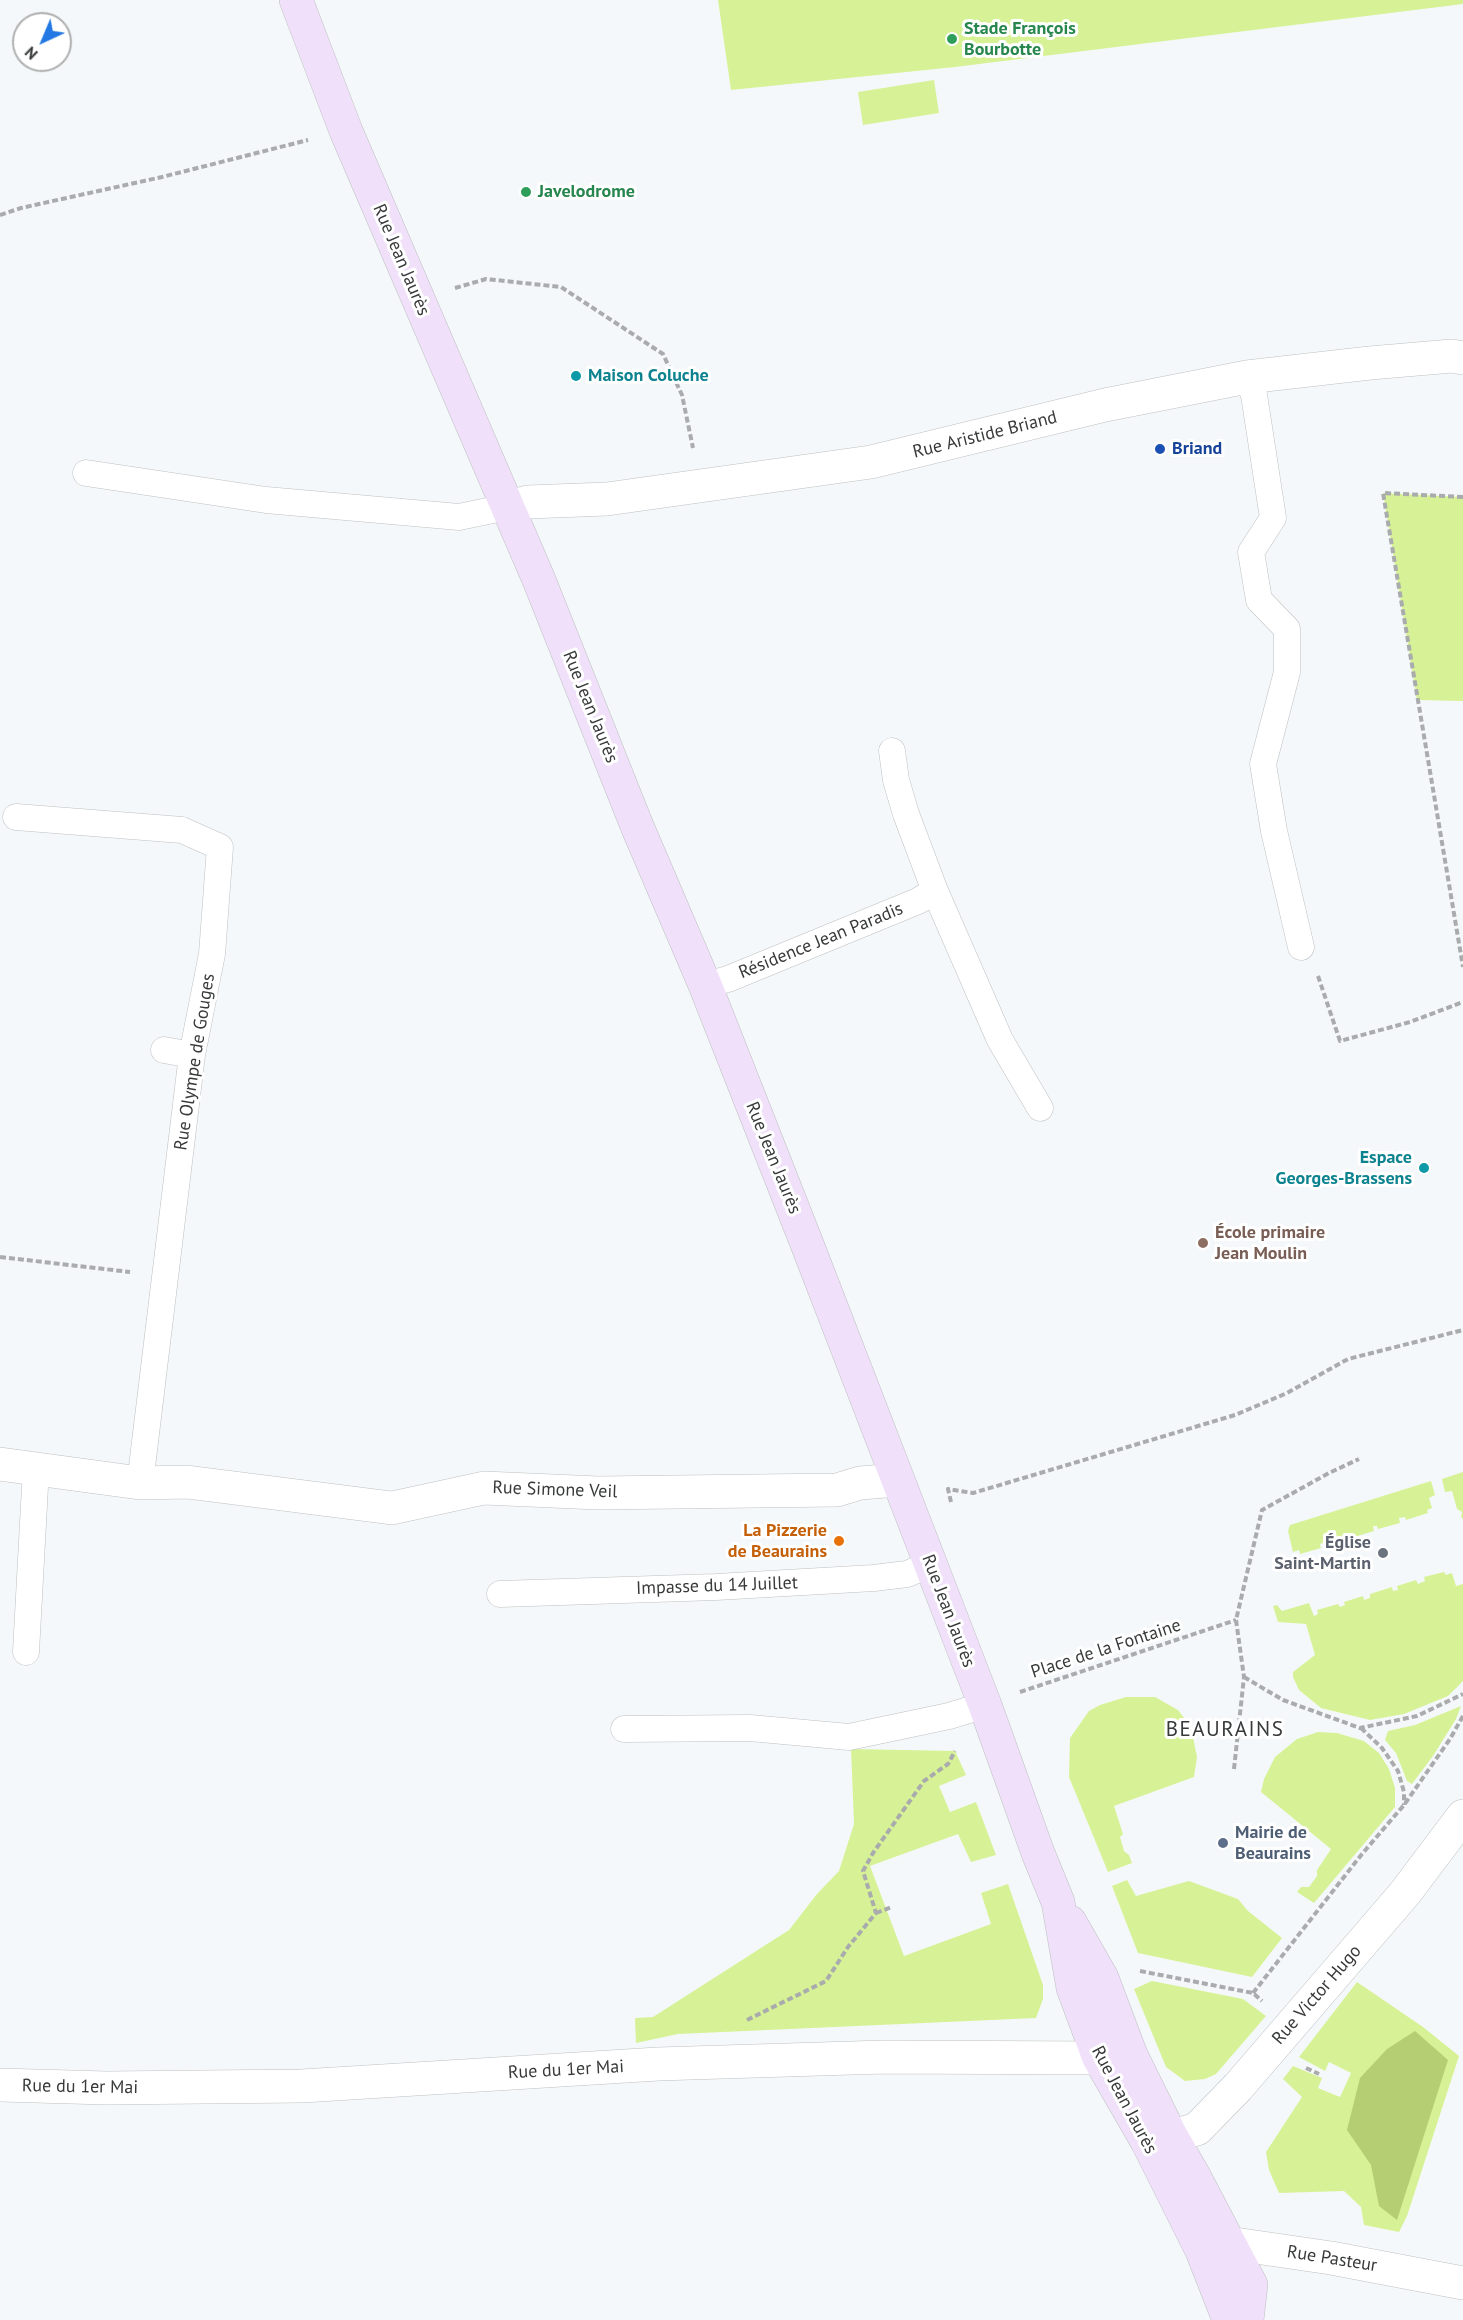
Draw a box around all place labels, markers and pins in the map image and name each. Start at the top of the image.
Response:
place label: Stade François Bourbotte [964,18,1076,60]
marker: Stade François Bourbotte [945,32,959,46]
place label: Javelodrome [538,181,635,203]
marker: Javelodrome [519,185,533,199]
place label: Maison Coluche [588,365,709,387]
marker: Maison Coluche [569,369,583,383]
place label: Briand [1172,438,1222,460]
marker: Briand [1153,442,1167,456]
place label: Espace Georges-Brassens [1276,1147,1412,1190]
marker: Espace Georges-Brassens [1417,1161,1431,1175]
place label: École primaire Jean Moulin [1215,1222,1325,1264]
marker: École primaire Jean Moulin [1196,1236,1210,1250]
place label: La Pizzerie de Beaurains [728,1520,827,1562]
place label: Église Saint-Martin [1274,1532,1371,1574]
marker: La Pizzerie de Beaurains [832,1534,846,1548]
marker: Église Saint-Martin [1376,1546,1390,1560]
place label: Mairie de Beaurains [1235,1822,1311,1864]
marker: Mairie de Beaurains [1216,1836,1230,1850]

